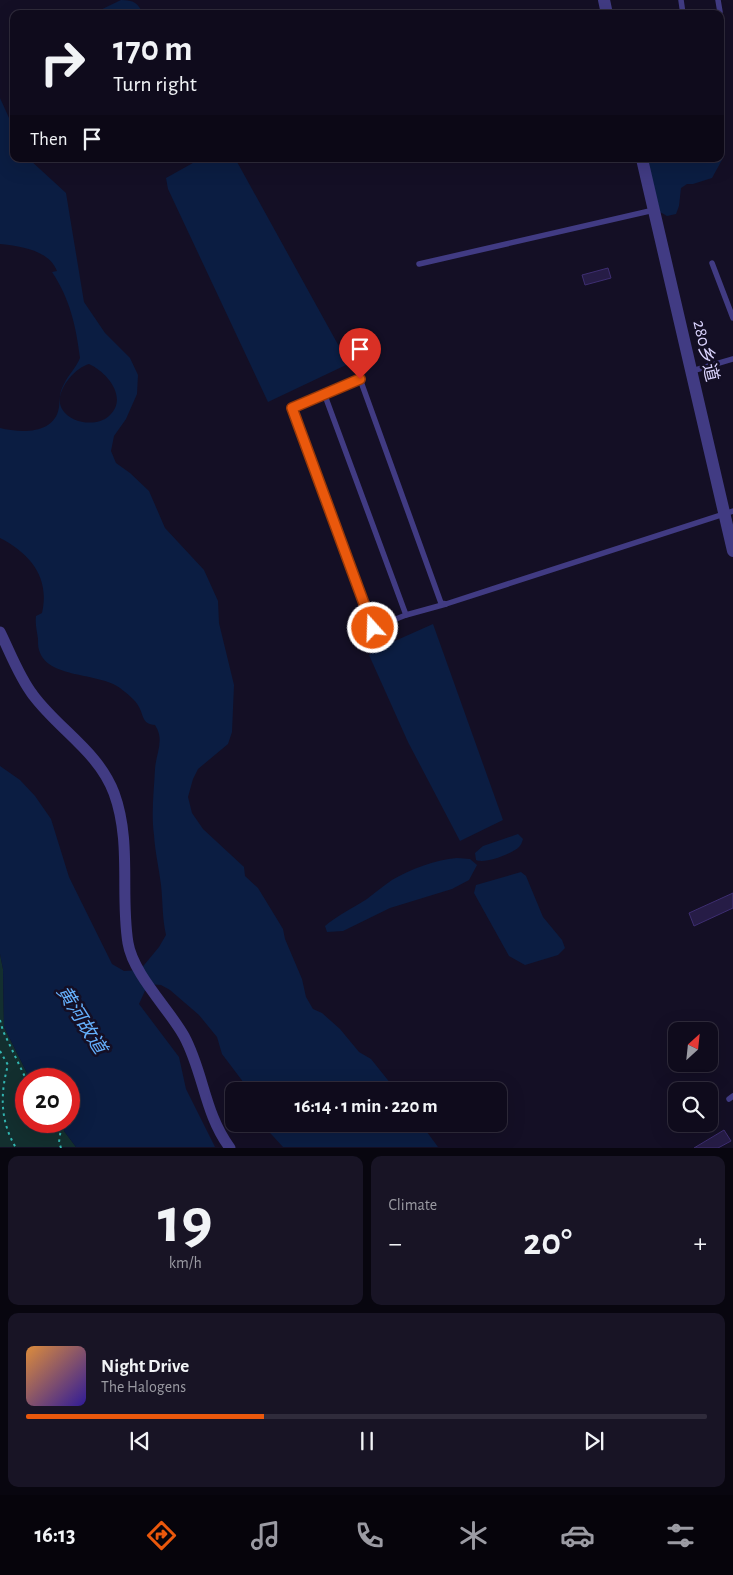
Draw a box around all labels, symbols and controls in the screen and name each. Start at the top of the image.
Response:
icon: right [30,30,95,95]
text: 170 m [113,32,193,67]
text: Turn right [113,73,197,95]
icon: arrive [78,125,106,153]
text: Then [30,130,68,149]
street label: 280乡道 [689,318,723,383]
pin [339,328,381,379]
icon: arrive [346,335,374,363]
position arrow [346,601,398,653]
water label: 黄河故道 [53,982,112,1060]
north arrow [668,1022,718,1072]
map controls [668,1022,718,1132]
speed limit sign: 20 [15,1068,80,1133]
button: search [668,1082,718,1132]
text: 16:14 · 1 min · 220 m [295,1097,438,1116]
text: 19 [158,1189,213,1254]
text: Climate [389,1197,437,1213]
text: 20° [523,1224,572,1262]
text: − [389,1230,402,1258]
text: + [694,1230,707,1258]
text: km/h [169,1255,202,1271]
text: Night Drive [101,1357,189,1376]
text: The Halogens [101,1379,186,1395]
icon: previous [126,1427,154,1455]
icon: pause [353,1427,381,1455]
icon: next [580,1427,608,1455]
icon: directions [144,1518,179,1553]
icon: music [248,1518,283,1553]
icon: phone [352,1518,387,1553]
icon: climate [456,1518,491,1553]
icon: car [560,1518,595,1553]
icon: filters [663,1518,698,1553]
text: 16:13 [34,1524,75,1546]

